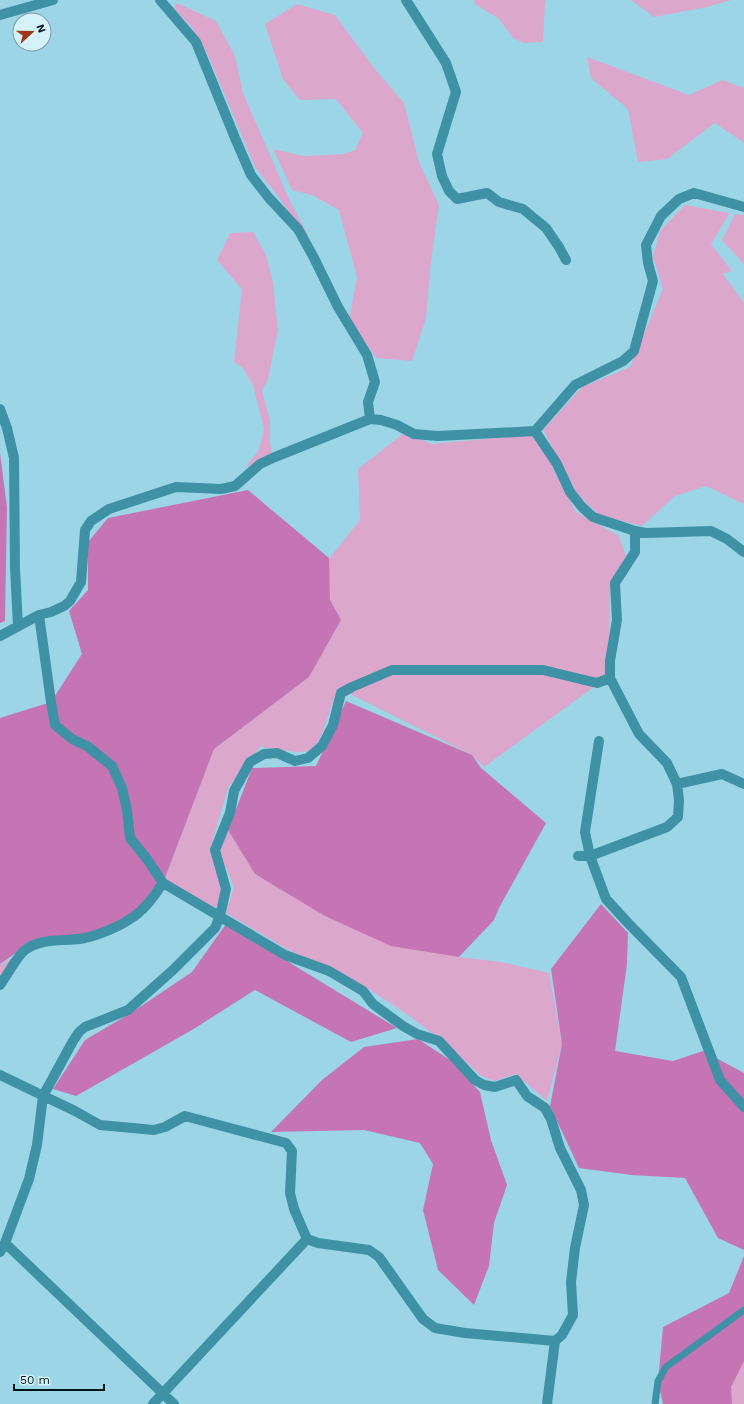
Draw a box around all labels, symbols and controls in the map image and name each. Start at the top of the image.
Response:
north arrow [12,12,52,52]
text: N [33,22,48,35]
scale bar [14,1366,104,1392]
text: 50 m [20,1373,50,1387]

